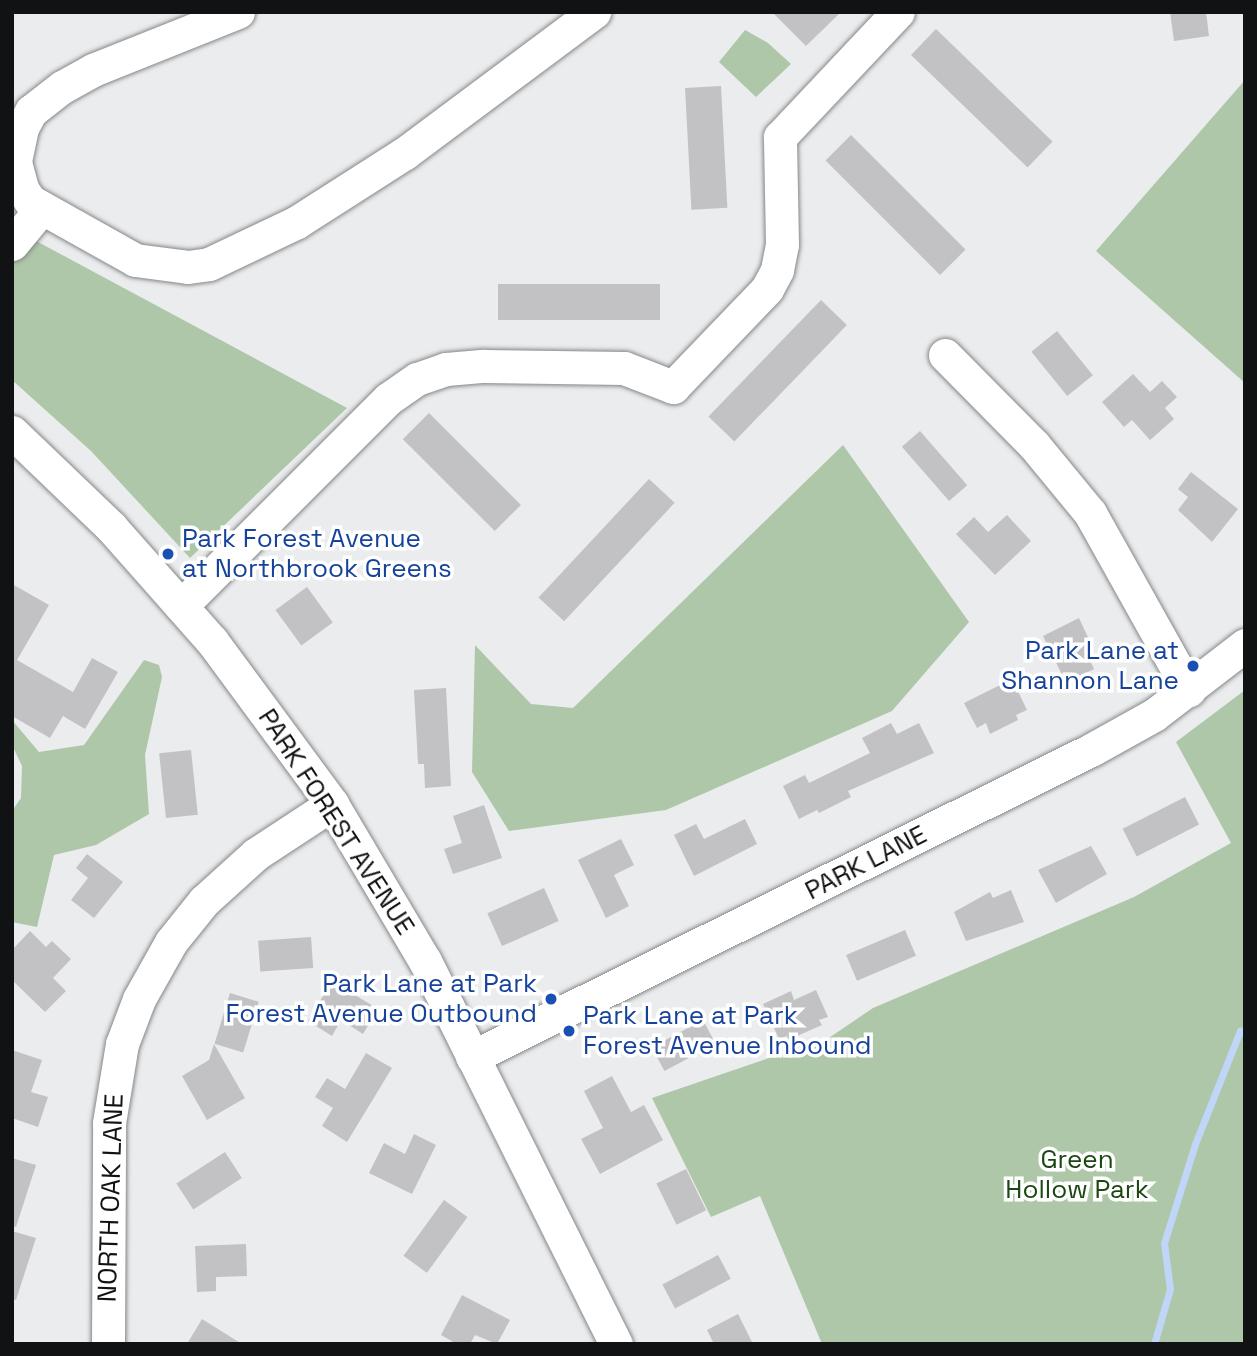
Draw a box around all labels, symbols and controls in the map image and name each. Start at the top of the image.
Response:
place label: Park Forest Avenue at Northbrook Greens [182,523,452,584]
marker: Park Forest Avenue at Northbrook Greens [160,546,176,562]
place label: Park Lane at Shannon Lane [1001,635,1179,696]
marker: Park Lane at Shannon Lane [1185,658,1201,674]
street label: PARK FOREST AVENUE [251,703,421,941]
street label: PARK LANE [800,819,932,907]
place label: Park Lane at Park Forest Avenue Outbound [225,968,537,1030]
marker: Park Lane at Park Forest Avenue Outbound [543,991,559,1007]
place label: Park Lane at Park Forest Avenue Inbound [583,1000,872,1062]
marker: Park Lane at Park Forest Avenue Inbound [561,1023,577,1039]
street label: NORTH OAK LANE [92,1093,130,1303]
park label: Green Hollow Park [1005,1144,1149,1206]

